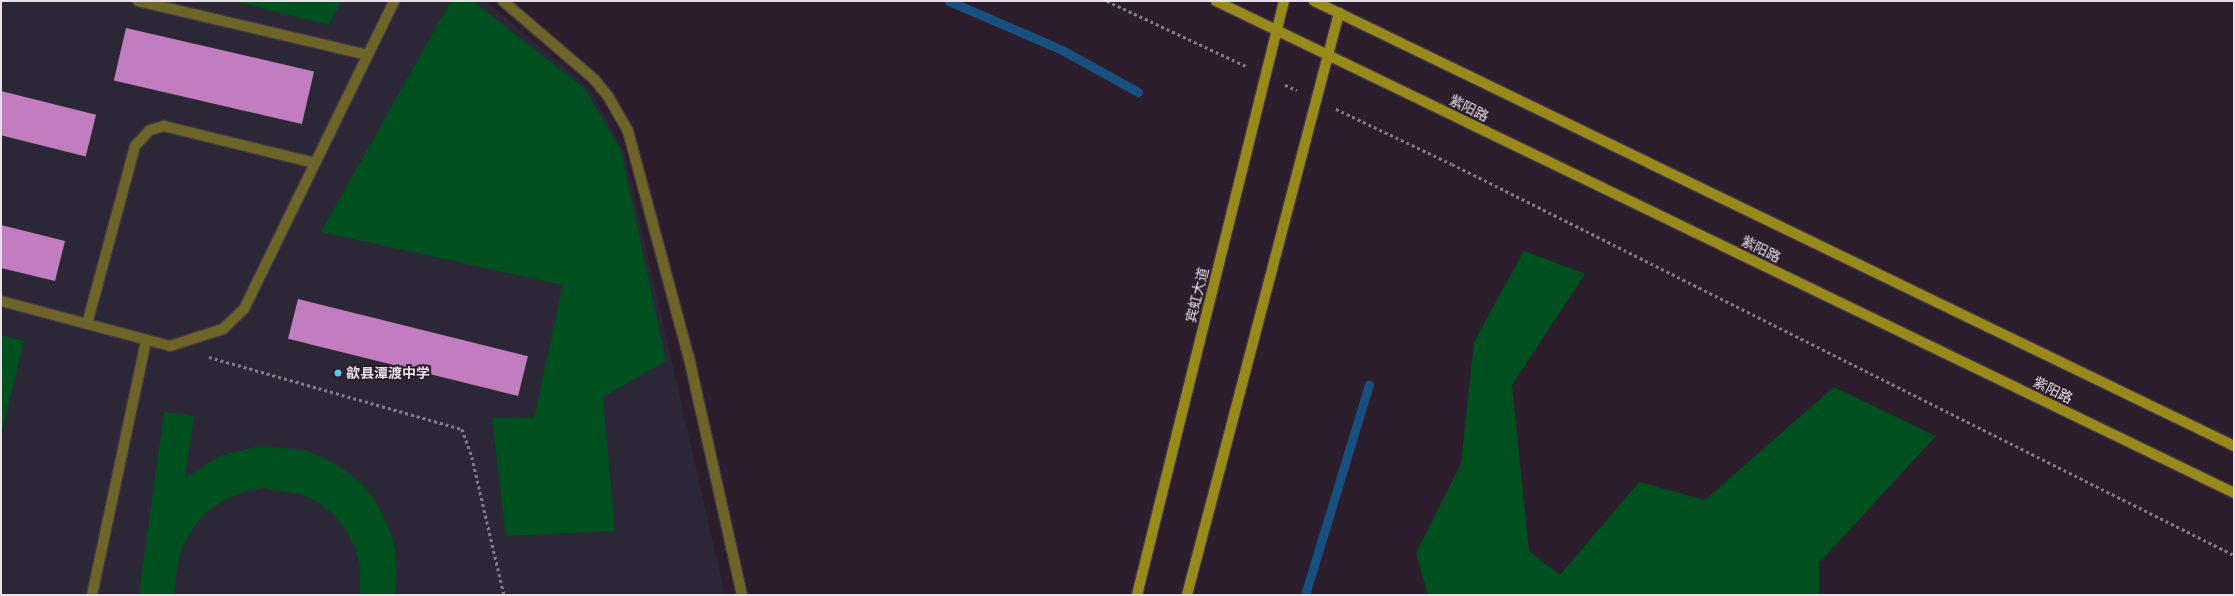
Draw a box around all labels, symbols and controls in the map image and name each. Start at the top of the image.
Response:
street label: 紫阳路 [1446,91,1492,125]
street label: 紫阳路 [1738,232,1784,266]
street label: 宾虹大道 [1182,266,1212,324]
place label: 歙县潭渡中学 [346,365,430,381]
marker: 歙县潭渡中学 [333,368,343,378]
street label: 紫阳路 [2030,373,2076,407]

